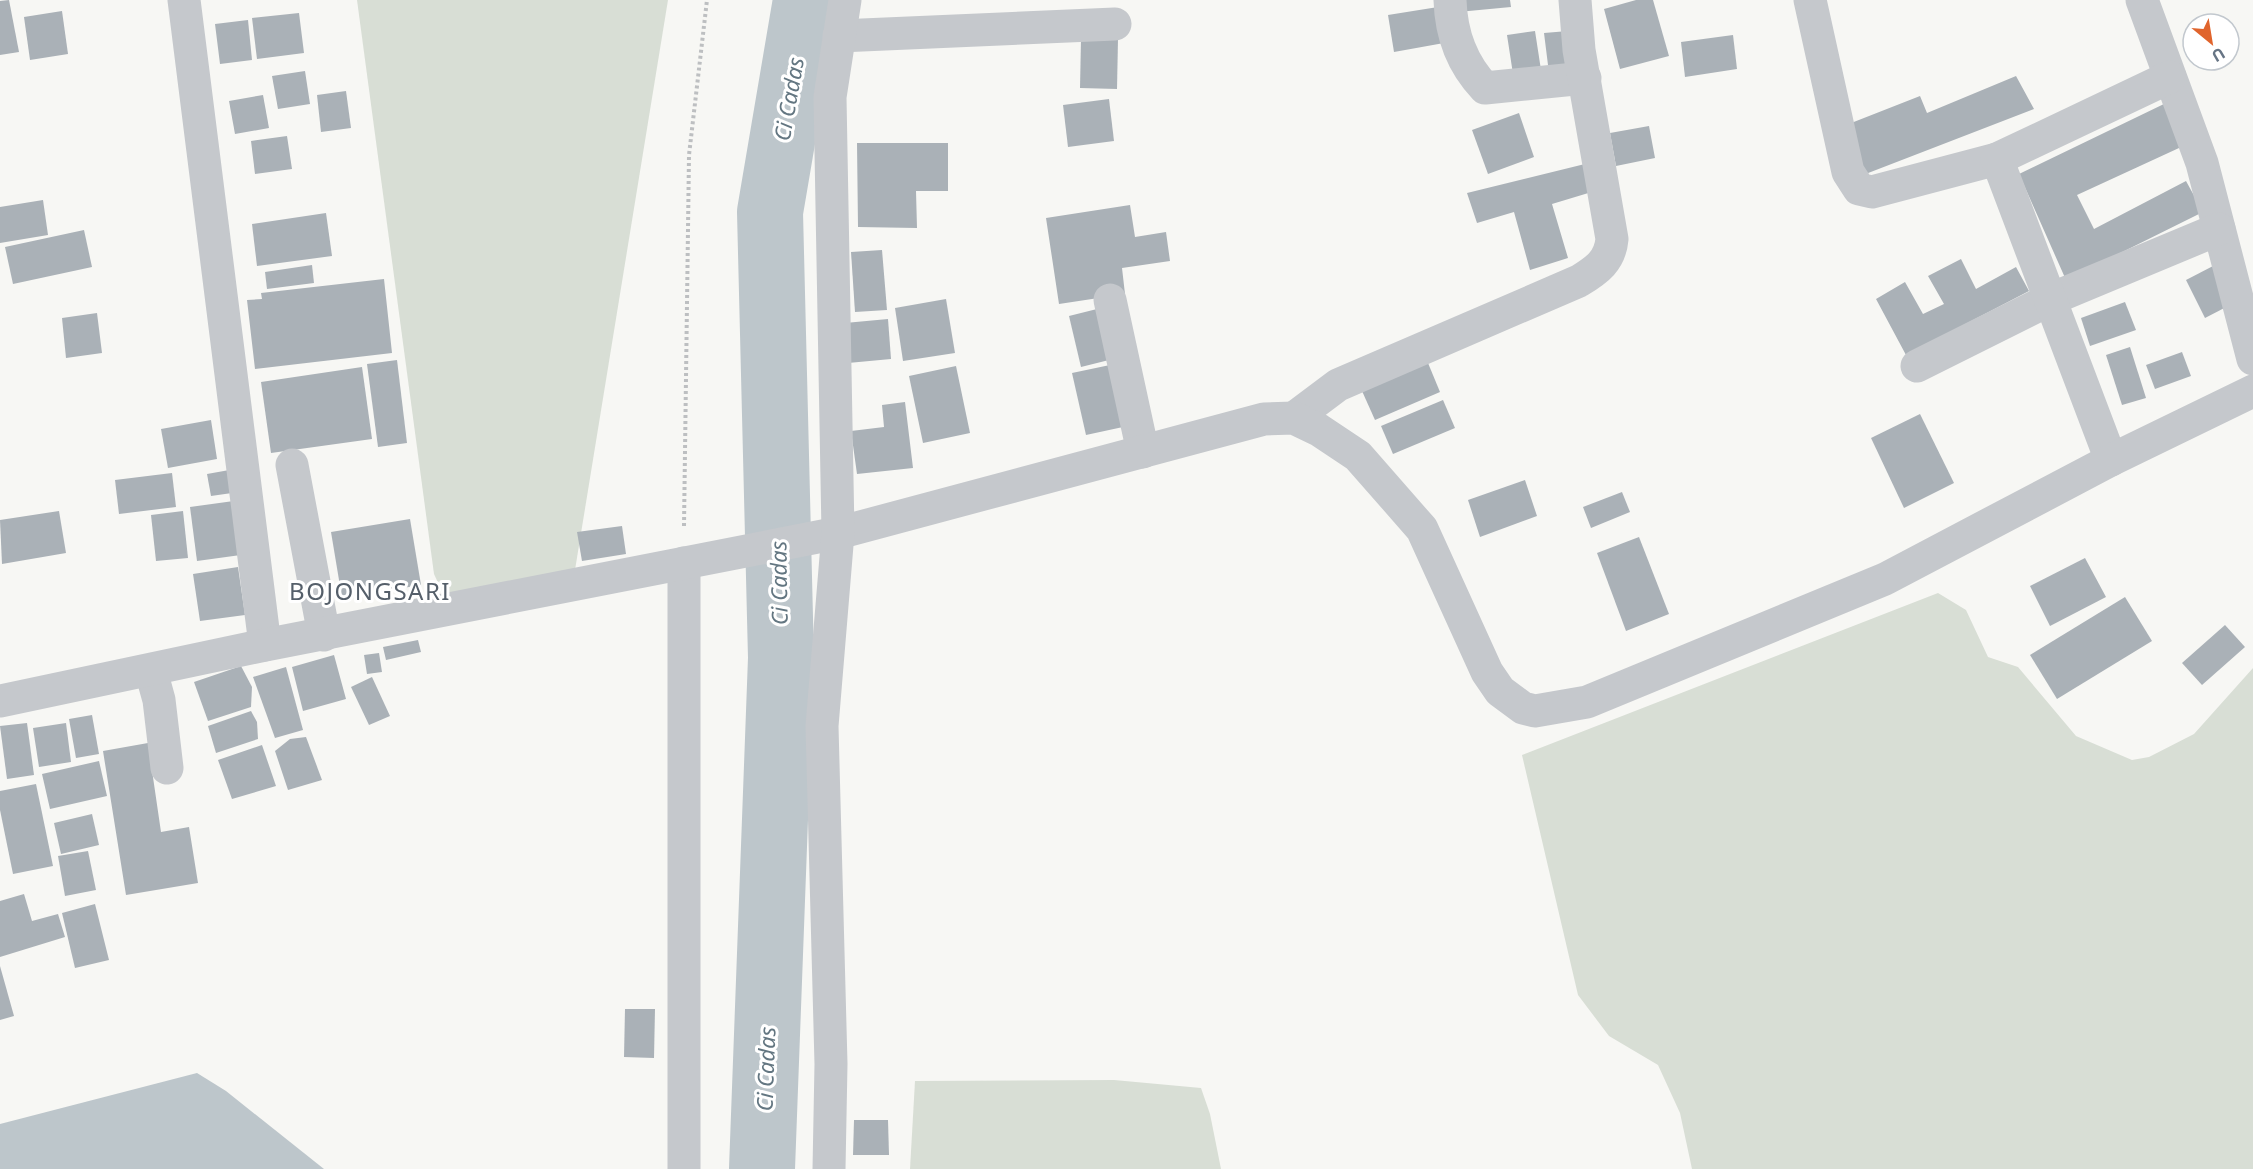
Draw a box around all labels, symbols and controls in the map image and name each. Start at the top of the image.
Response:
north arrow [2181,12,2241,72]
text: U [2208,42,2229,68]
water label: Ci Cadas [766,54,810,143]
water label: Ci Cadas [762,540,794,626]
district label: BOJONGSARI [289,574,451,607]
water label: Ci Cadas [749,1026,781,1112]

